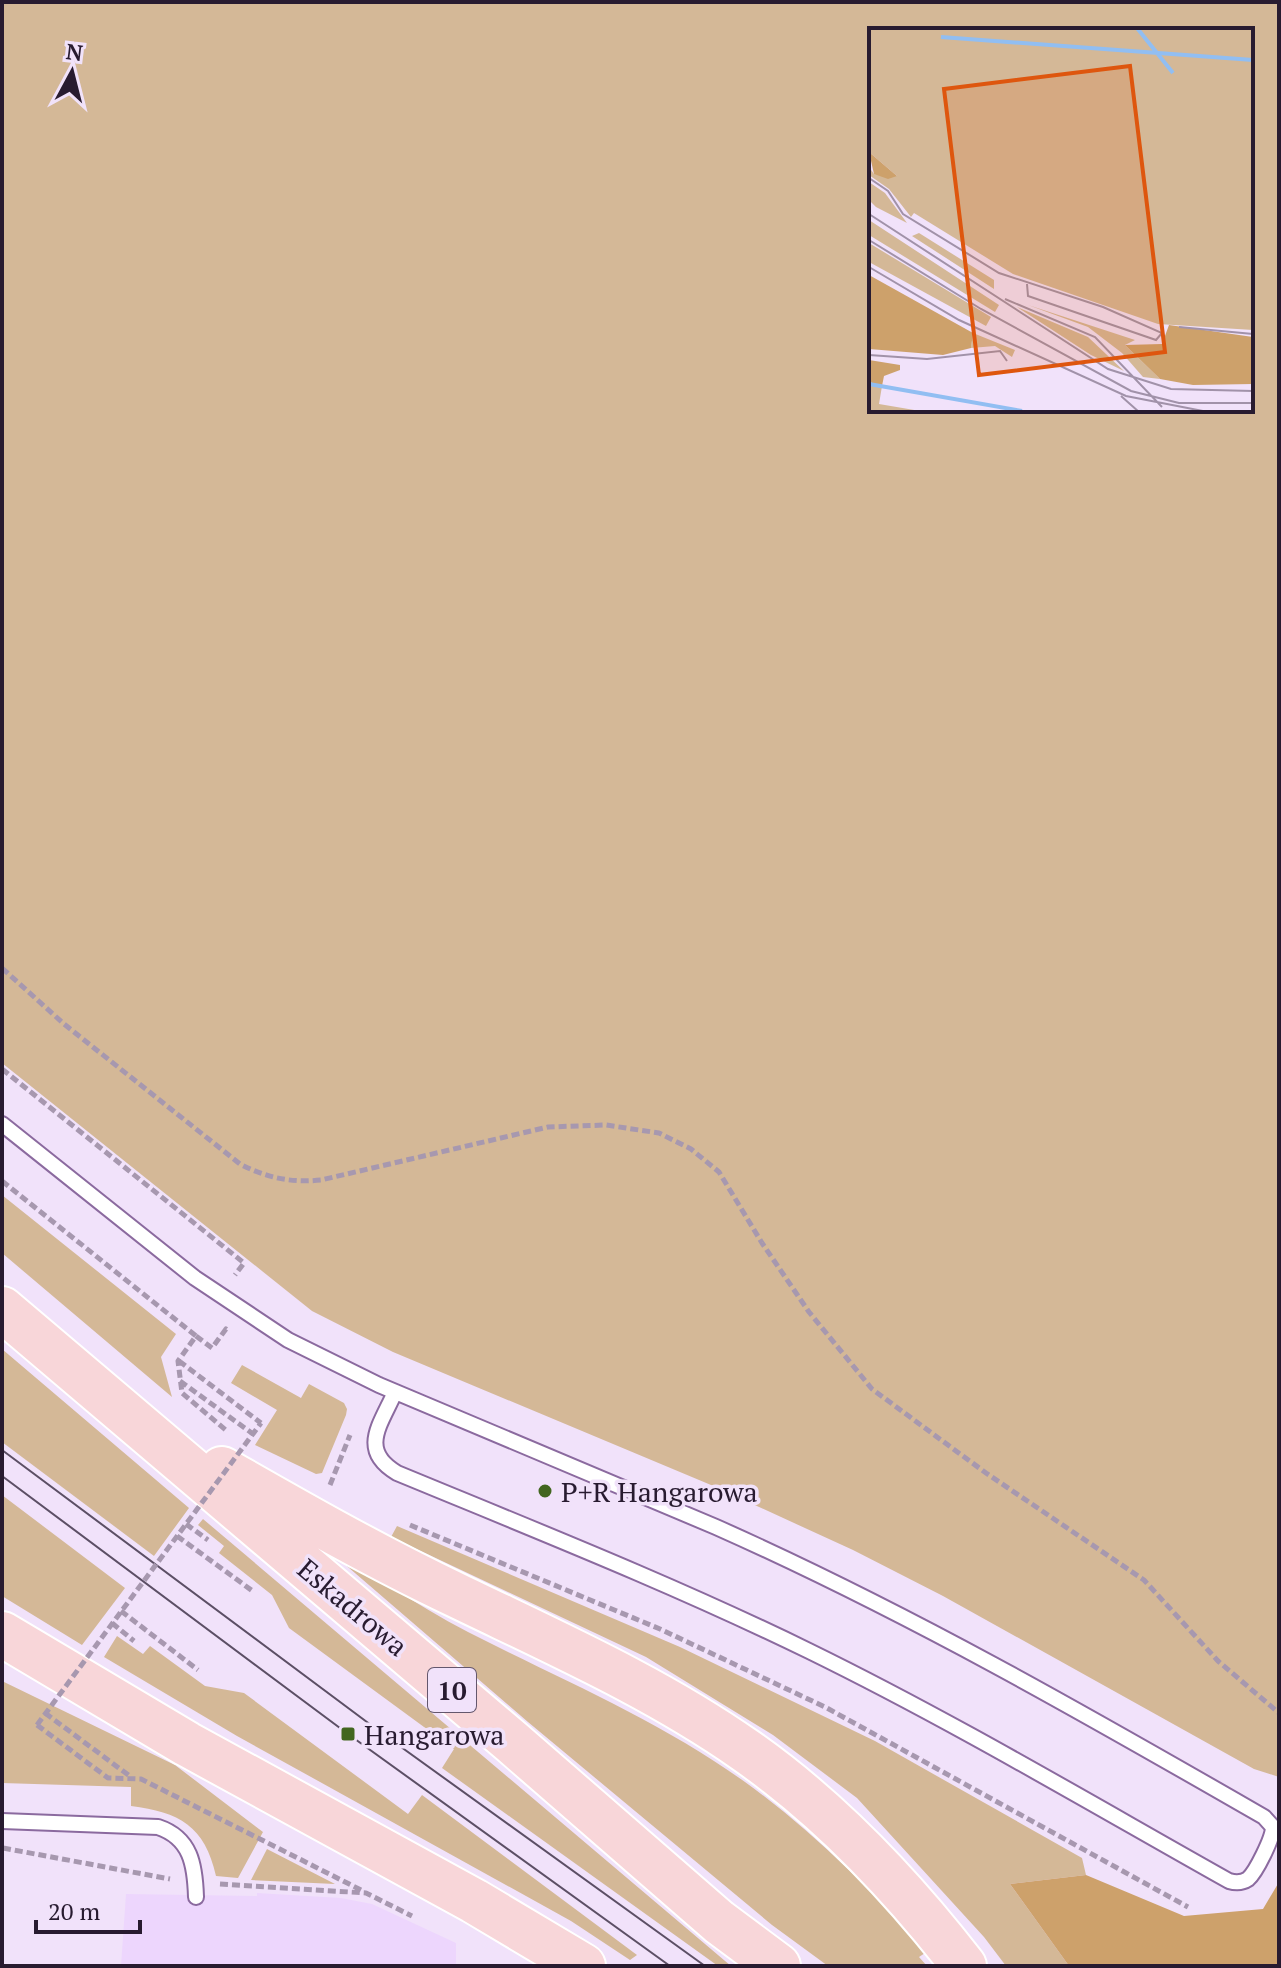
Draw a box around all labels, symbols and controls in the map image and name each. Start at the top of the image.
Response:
inset map [869,28,1253,412]
north arrow [32,32,112,112]
text: N [64,36,85,67]
place label: P+R Hangarowa [561,1473,758,1510]
marker: P+R Hangarowa [536,1482,554,1500]
street label: Eskadrowa [290,1550,416,1664]
road number: 10 [428,1668,476,1712]
place label: Hangarowa [364,1716,504,1753]
marker: Hangarowa [339,1725,357,1743]
scale bar [36,1884,140,1934]
text: 20 m [48,1895,100,1927]

